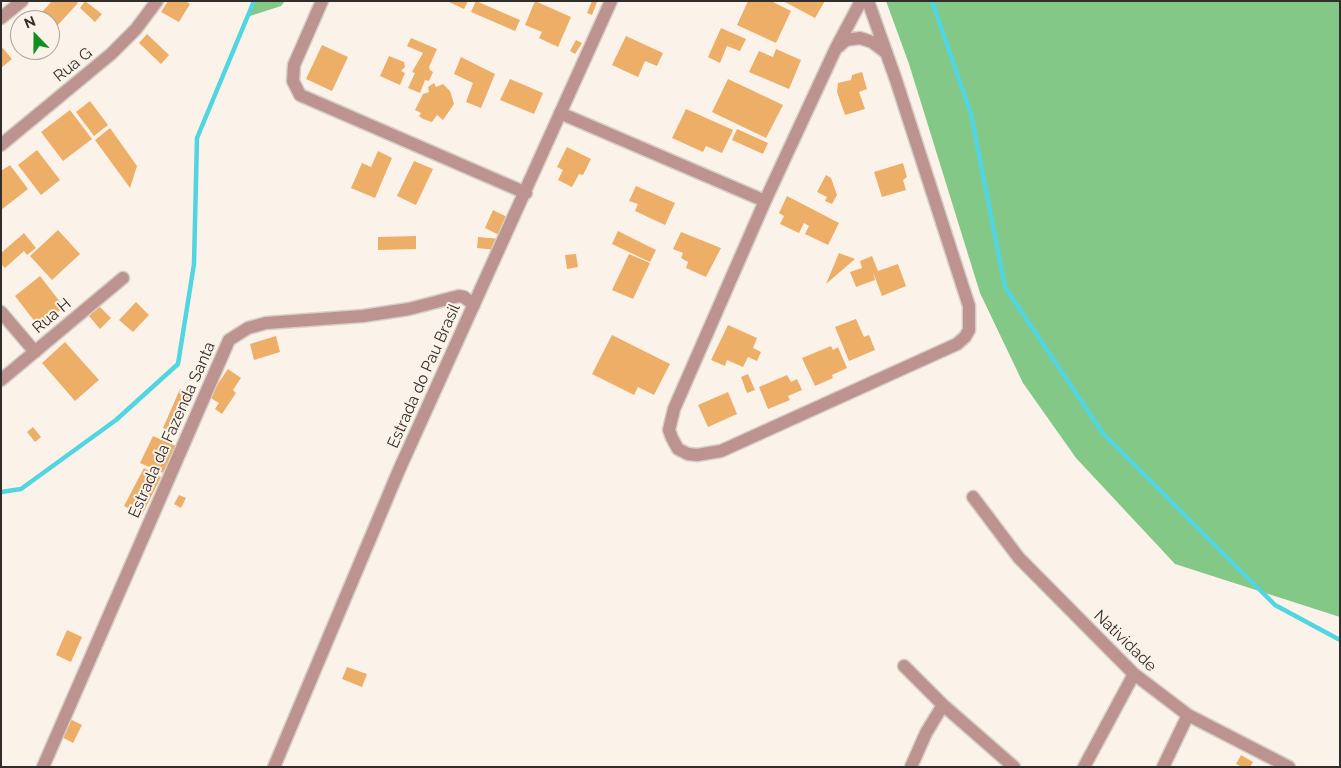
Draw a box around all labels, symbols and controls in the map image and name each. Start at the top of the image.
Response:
north arrow [10,10,60,60]
text: N [22,13,38,31]
street label: Rua G [50,44,96,86]
street label: Rua H [29,294,75,338]
street label: Estrada do Pau Brasil [383,301,465,451]
street label: Estrada da Fazenda Santa [124,339,220,521]
street label: Natividade [1090,606,1160,676]

